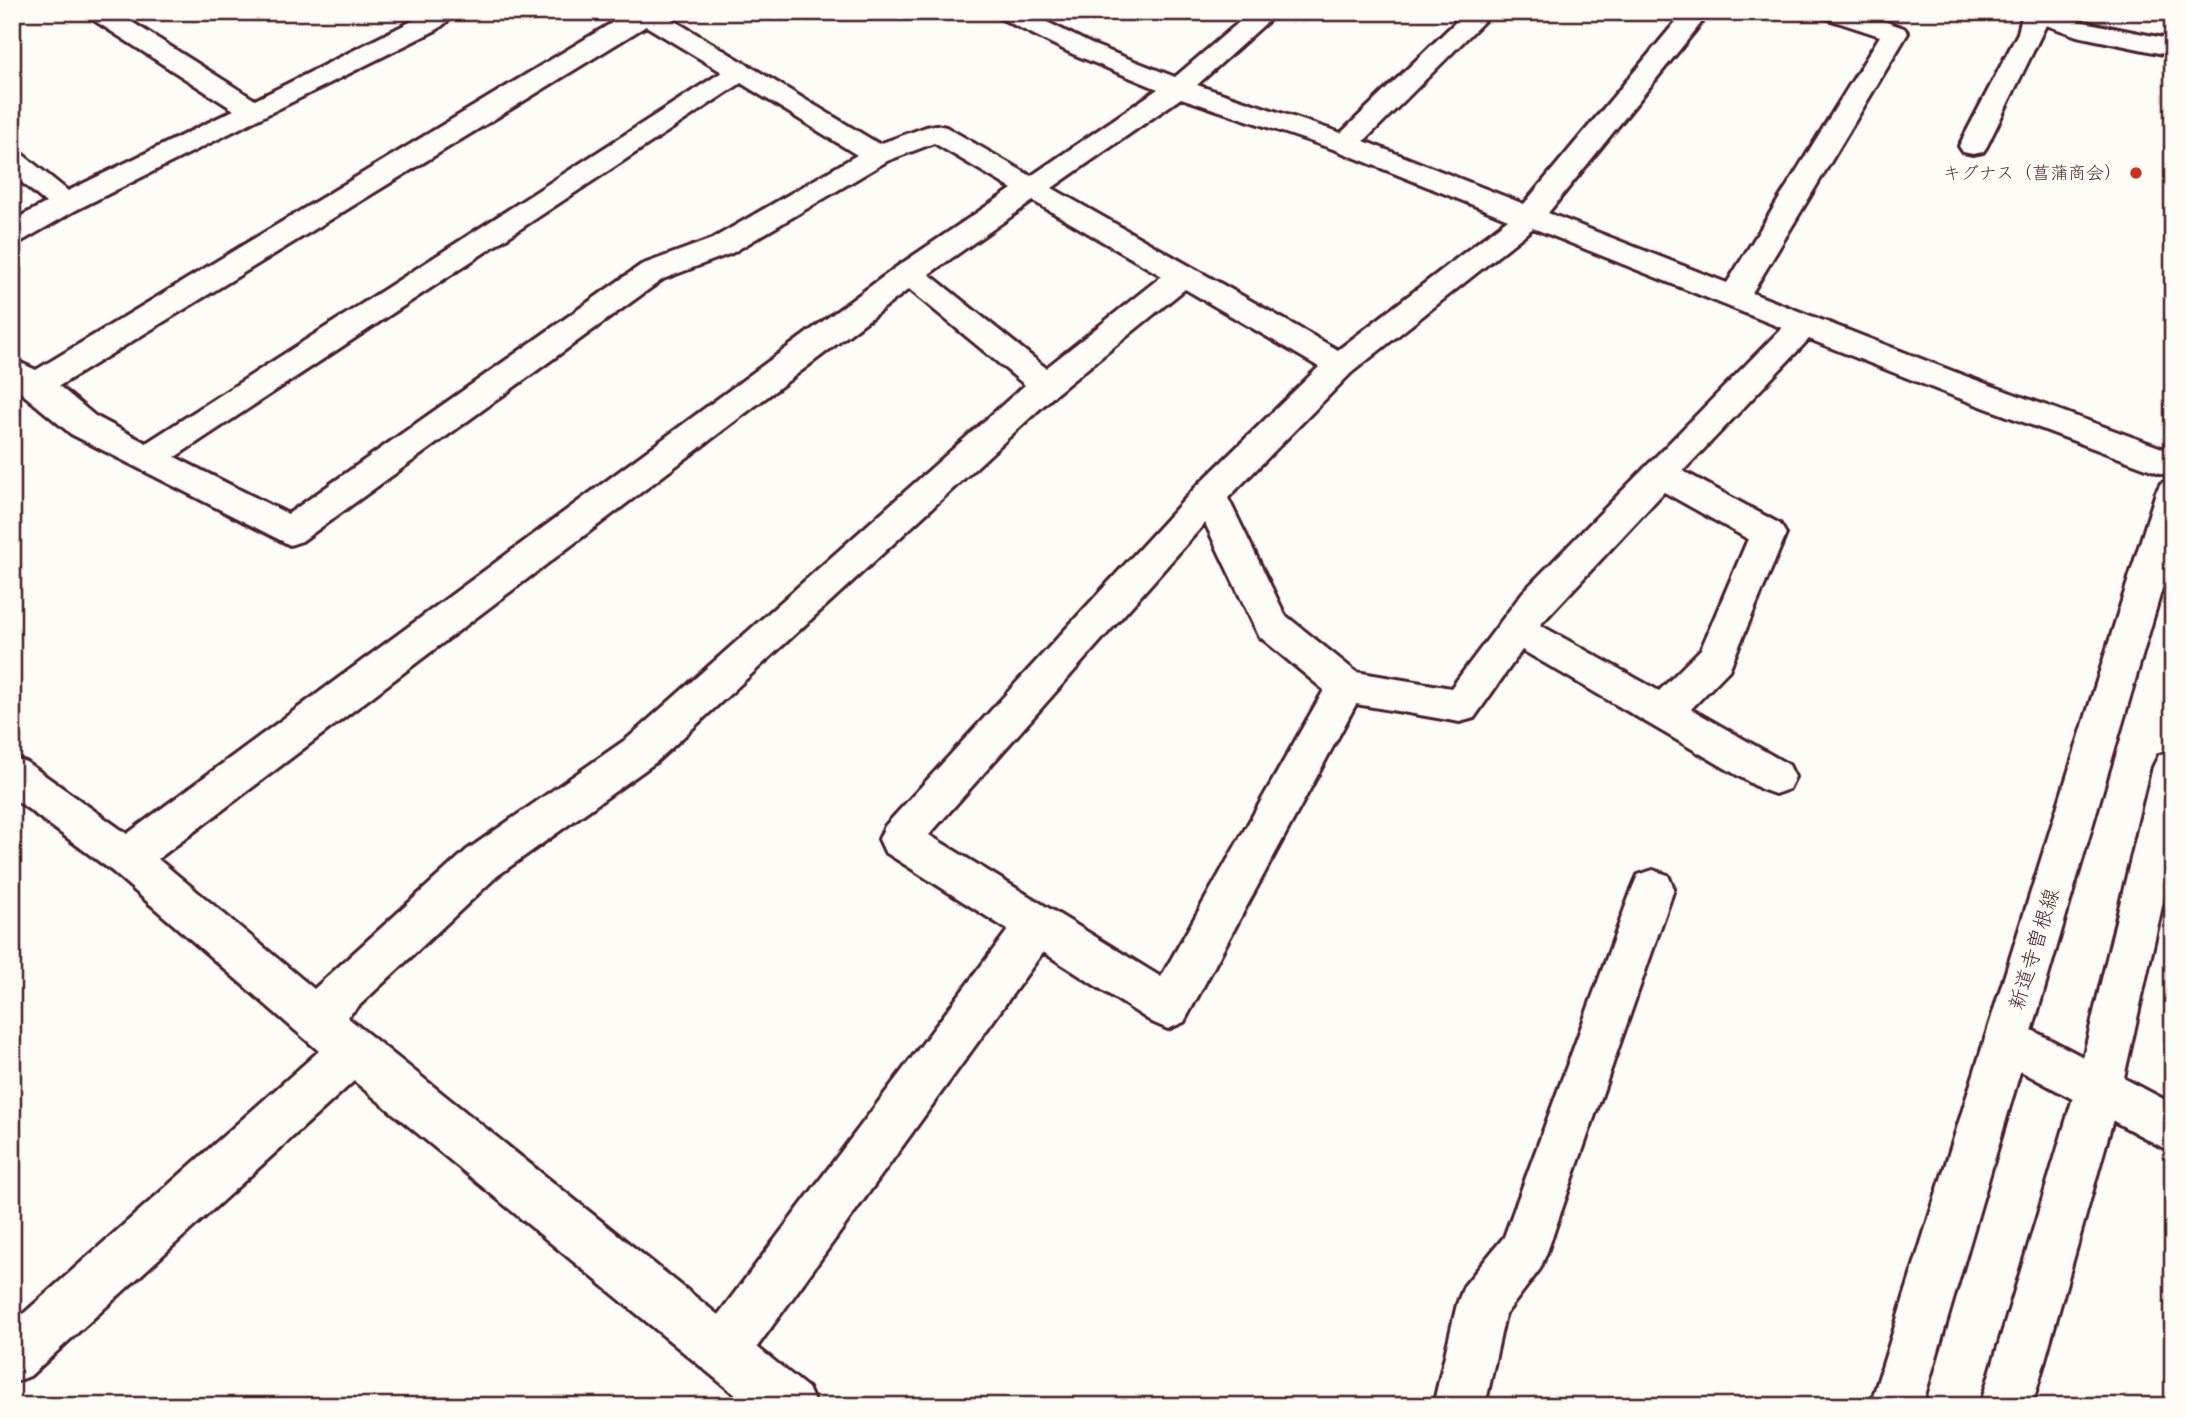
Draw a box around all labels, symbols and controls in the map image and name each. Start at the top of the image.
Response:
place label: キグナス（菖蒲商会） [1943,161,2122,184]
marker: キグナス（菖蒲商会） [2128,165,2144,181]
street label: 新道寺曽根線 [2002,885,2065,1013]

